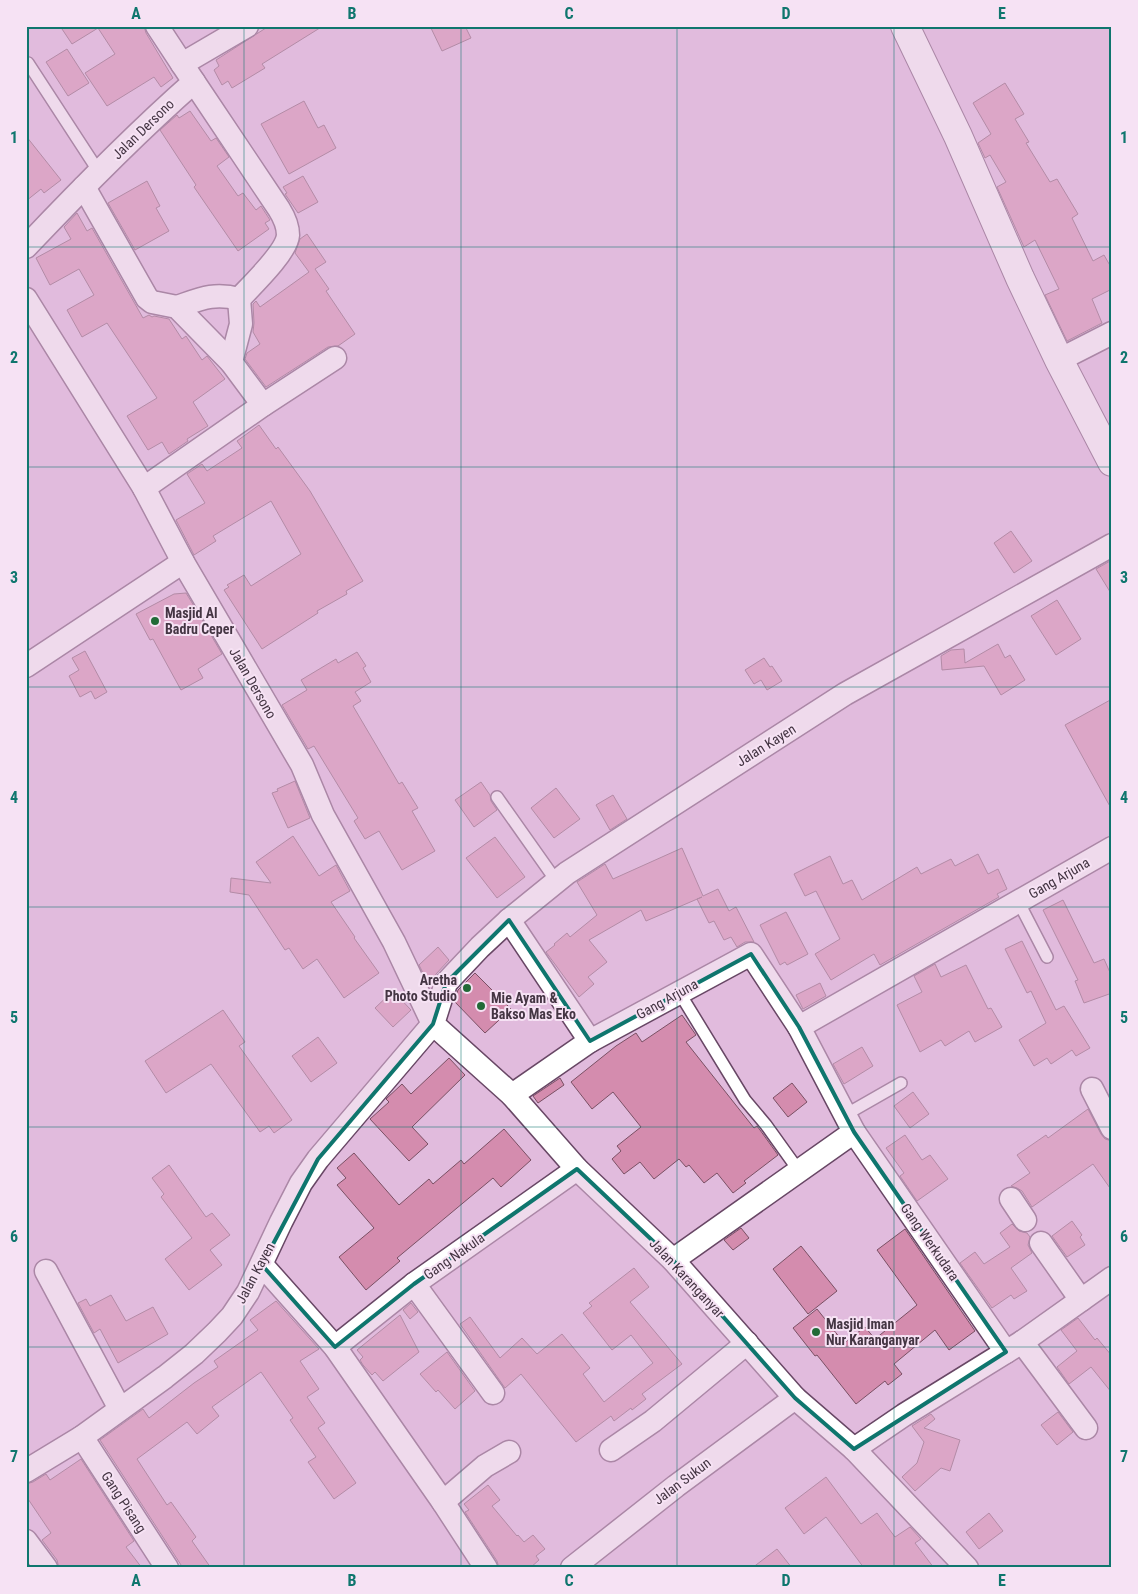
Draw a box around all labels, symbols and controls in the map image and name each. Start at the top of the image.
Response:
text: A [131,4,141,23]
text: B [348,4,357,23]
text: C [564,4,574,23]
text: D [781,4,791,23]
text: E [998,4,1006,23]
street label: Jalan Dersono [109,96,177,162]
text: 1 [10,128,18,147]
text: 1 [1120,128,1128,147]
text: 2 [10,348,18,367]
text: 2 [1120,348,1128,367]
text: 3 [10,568,18,587]
text: 3 [1120,568,1128,587]
place label: Masjid Al Badru Ceper [165,605,234,637]
marker: Masjid Al Badru Ceper [149,615,161,627]
street label: Jalan Dersono [226,645,280,721]
street label: Jalan Kayen [733,721,799,769]
text: 4 [10,788,18,807]
text: 4 [1120,788,1128,807]
street label: Gang Arjuna [1026,854,1092,902]
place label: Aretha Photo Studio [385,972,457,1004]
street label: Gang Arjuna [634,976,700,1022]
marker: Aretha Photo Studio [461,982,473,994]
place label: Mie Ayam & Bakso Mas Eko [491,990,576,1022]
marker: Mie Ayam & Bakso Mas Eko [475,1000,487,1012]
text: 5 [10,1008,18,1027]
text: 5 [1120,1008,1128,1027]
street label: Gang Werkudara [897,1200,963,1284]
text: 6 [10,1227,18,1246]
text: 6 [1120,1227,1128,1246]
street label: Gang Nakula [421,1229,487,1283]
street label: Jalan Karanganyar [646,1235,728,1321]
street label: Jalan Kayen [232,1240,278,1306]
place label: Masjid Iman Nur Karanganyar [826,1316,920,1348]
marker: Masjid Iman Nur Karanganyar [810,1326,822,1338]
text: 7 [10,1447,18,1466]
text: 7 [1120,1447,1128,1466]
street label: Jalan Sukun [650,1454,714,1508]
street label: Gang Pisang [98,1468,150,1536]
text: A [131,1571,141,1590]
text: B [348,1571,357,1590]
text: C [564,1571,574,1590]
text: D [781,1571,791,1590]
text: E [998,1571,1006,1590]

